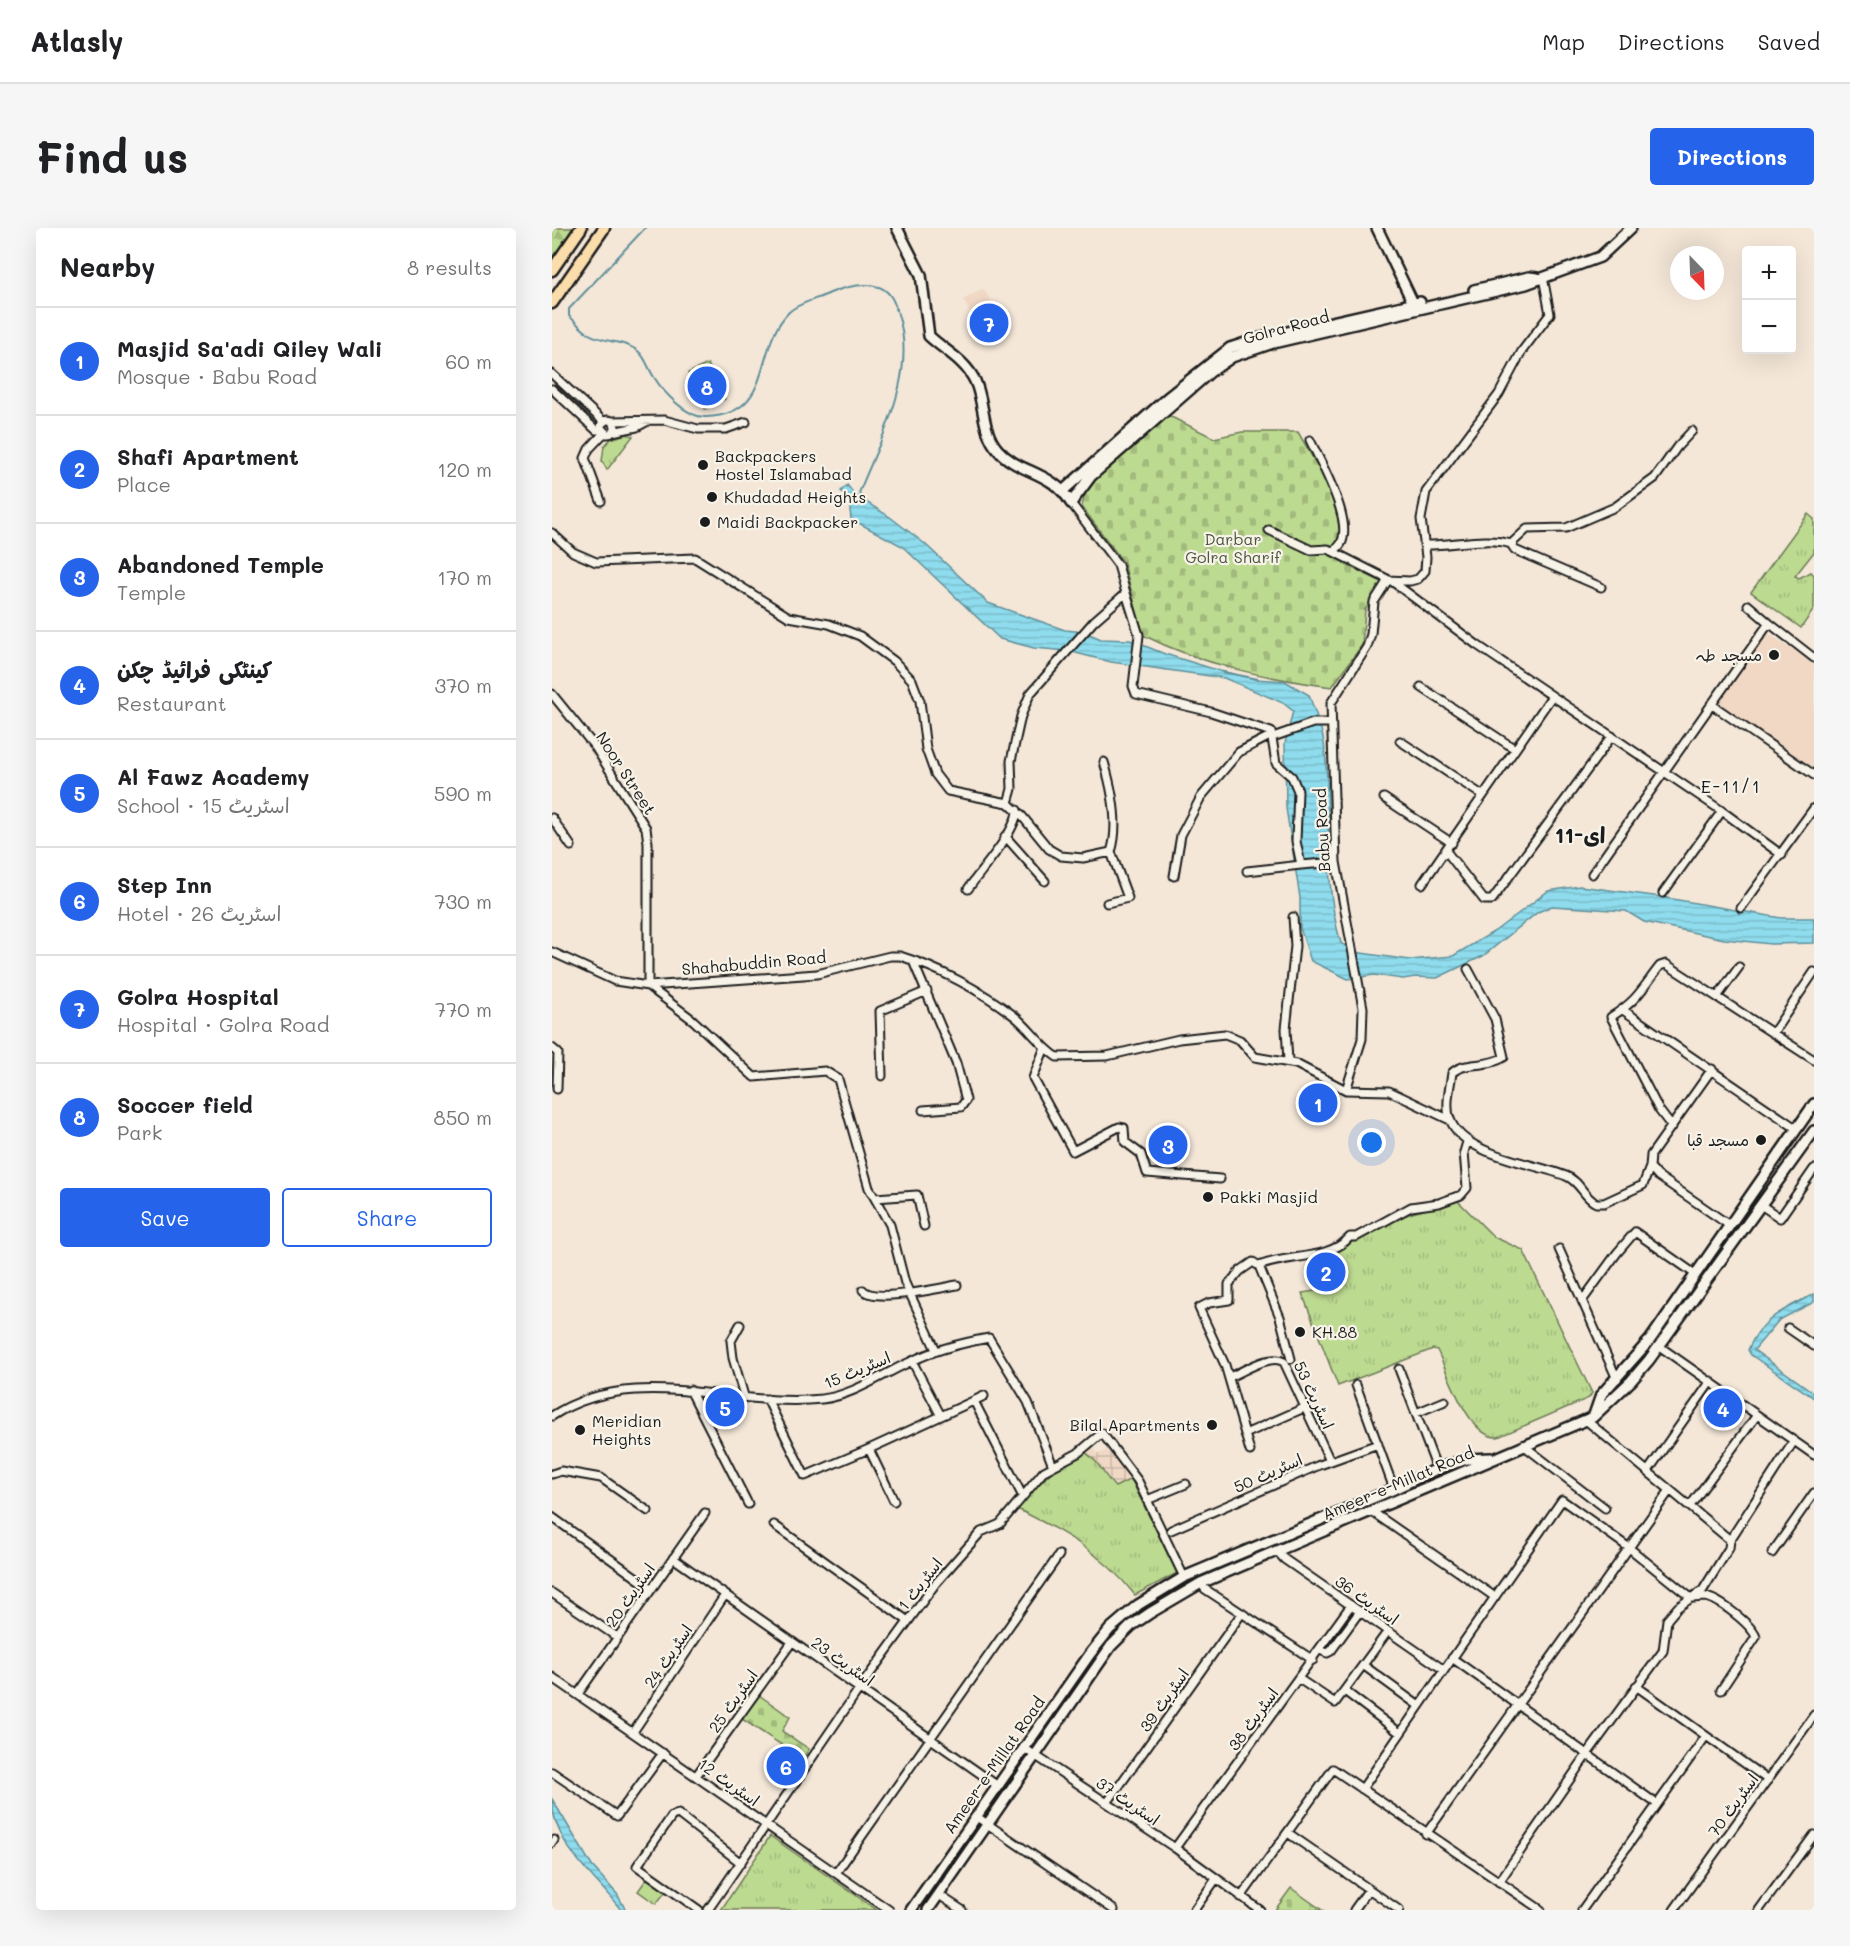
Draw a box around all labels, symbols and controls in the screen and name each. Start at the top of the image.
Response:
text: Atlasly [30,23,124,59]
text: Map [1542,28,1585,55]
text: Directions [1618,28,1725,55]
text: Saved [1758,28,1820,55]
button: Directions [1650,128,1814,185]
text: Find us [36,129,188,184]
north arrow [1670,246,1724,300]
map controls [1742,246,1796,354]
button: + [1742,246,1796,300]
text: Nearby [60,250,155,284]
text: 8 results [407,254,492,280]
pin: 7 [970,300,1008,346]
button: − [1742,300,1796,354]
street label: Golra Road [1240,305,1331,348]
text: Masjid Sa'adi Qiley Wali [117,334,383,363]
text: 1 [75,348,84,374]
text: 60 m [445,348,492,374]
text: Mosque · Babu Road [117,363,317,389]
pin: 8 [688,364,726,408]
text: Shafi Apartment [117,442,299,471]
place label: Backpackers Hostel Islamabad [715,445,852,484]
text: 2 [74,456,85,482]
text: 120 m [437,456,492,482]
marker: Backpackers Hostel Islamabad [696,458,710,472]
text: Place [117,471,171,497]
place label: Khudadad Heights [724,486,866,507]
marker: Khudadad Heights [705,490,719,504]
place label: Maidi Backpacker [717,511,858,532]
marker: Maidi Backpacker [698,515,712,529]
park label: Darbar Golra Sharif [1185,528,1282,567]
text: Abandoned Temple [117,550,324,579]
text: 3 [74,564,86,590]
text: 170 m [437,564,492,590]
text: Temple [117,579,186,605]
place label: مسجد طہ [1696,644,1762,665]
marker: مسجد طہ [1767,648,1781,662]
text: کینٹکی فرائیڈ چکن [117,655,272,684]
text: 4 [73,672,86,698]
text: 370 m [434,672,492,698]
text: Restaurant [117,690,227,716]
street label: Noor Street [592,727,661,818]
text: Al Fawz Academy [117,762,310,791]
district label: E-11/1 [1701,774,1761,798]
text: 5 [74,780,85,806]
text: 590 m [434,780,492,806]
street label: Babu Road [1309,788,1334,872]
text: School · اسٹریٹ 15 [117,792,290,818]
district label: ای-11 [1555,820,1605,849]
text: Step Inn [117,870,212,899]
text: 6 [73,888,86,914]
text: 730 m [434,888,492,914]
text: Hotel · اسٹریٹ 26 [117,900,282,926]
street label: Shahabuddin Road [681,946,827,979]
text: Golra Hospital [117,982,279,1011]
text: 7 [74,996,85,1022]
text: 770 m [435,996,492,1022]
text: Hospital · Golra Road [117,1011,330,1037]
pin: 1 [1298,1080,1338,1126]
text: Soccer field [117,1090,253,1119]
text: 8 [73,1104,86,1130]
text: 850 m [434,1104,492,1130]
text: Park [117,1119,162,1145]
pin: 3 [1148,1122,1188,1168]
your location [1357,1128,1386,1157]
place label: مسجد قبا [1687,1129,1749,1150]
marker: مسجد قبا [1754,1133,1768,1147]
place label: Pakki Masjid [1220,1186,1318,1207]
button: Save [60,1188,270,1247]
button: Share [282,1188,492,1247]
marker: Pakki Masjid [1201,1190,1215,1204]
pin: 2 [1306,1250,1346,1294]
place label: KH.88 [1312,1321,1358,1342]
marker: KH.88 [1293,1325,1307,1339]
street label: اسٹریٹ 15 [820,1346,893,1393]
street label: اسٹریٹ 53 [1290,1357,1339,1432]
pin: 5 [706,1384,744,1430]
pin: 4 [1704,1386,1742,1430]
place label: Meridian Heights [592,1410,661,1449]
place label: Bilal Apartments [1070,1414,1200,1435]
marker: Bilal Apartments [1205,1418,1219,1432]
marker: Meridian Heights [573,1423,587,1437]
street label: Ameer-e-Millat Road [1319,1441,1477,1524]
street label: اسٹریٹ 50 [1230,1448,1305,1497]
street label: اسٹریٹ 1 [893,1553,947,1614]
street label: اسٹریٹ 20 [600,1559,659,1631]
street label: اسٹریٹ 36 [1331,1570,1403,1629]
street label: اسٹریٹ 24 [639,1620,696,1692]
street label: اسٹریٹ 23 [808,1631,879,1690]
street label: اسٹریٹ 39 [1134,1664,1193,1736]
street label: اسٹریٹ 25 [703,1665,762,1736]
street label: اسٹریٹ 38 [1223,1683,1283,1754]
street label: Ameer-e-Millat Road [938,1692,1049,1837]
pin: 6 [766,1744,806,1788]
street label: اسٹریٹ 12 [695,1753,764,1810]
street label: اسٹریٹ 70 [1703,1769,1762,1840]
street label: اسٹریٹ 37 [1092,1772,1164,1829]

